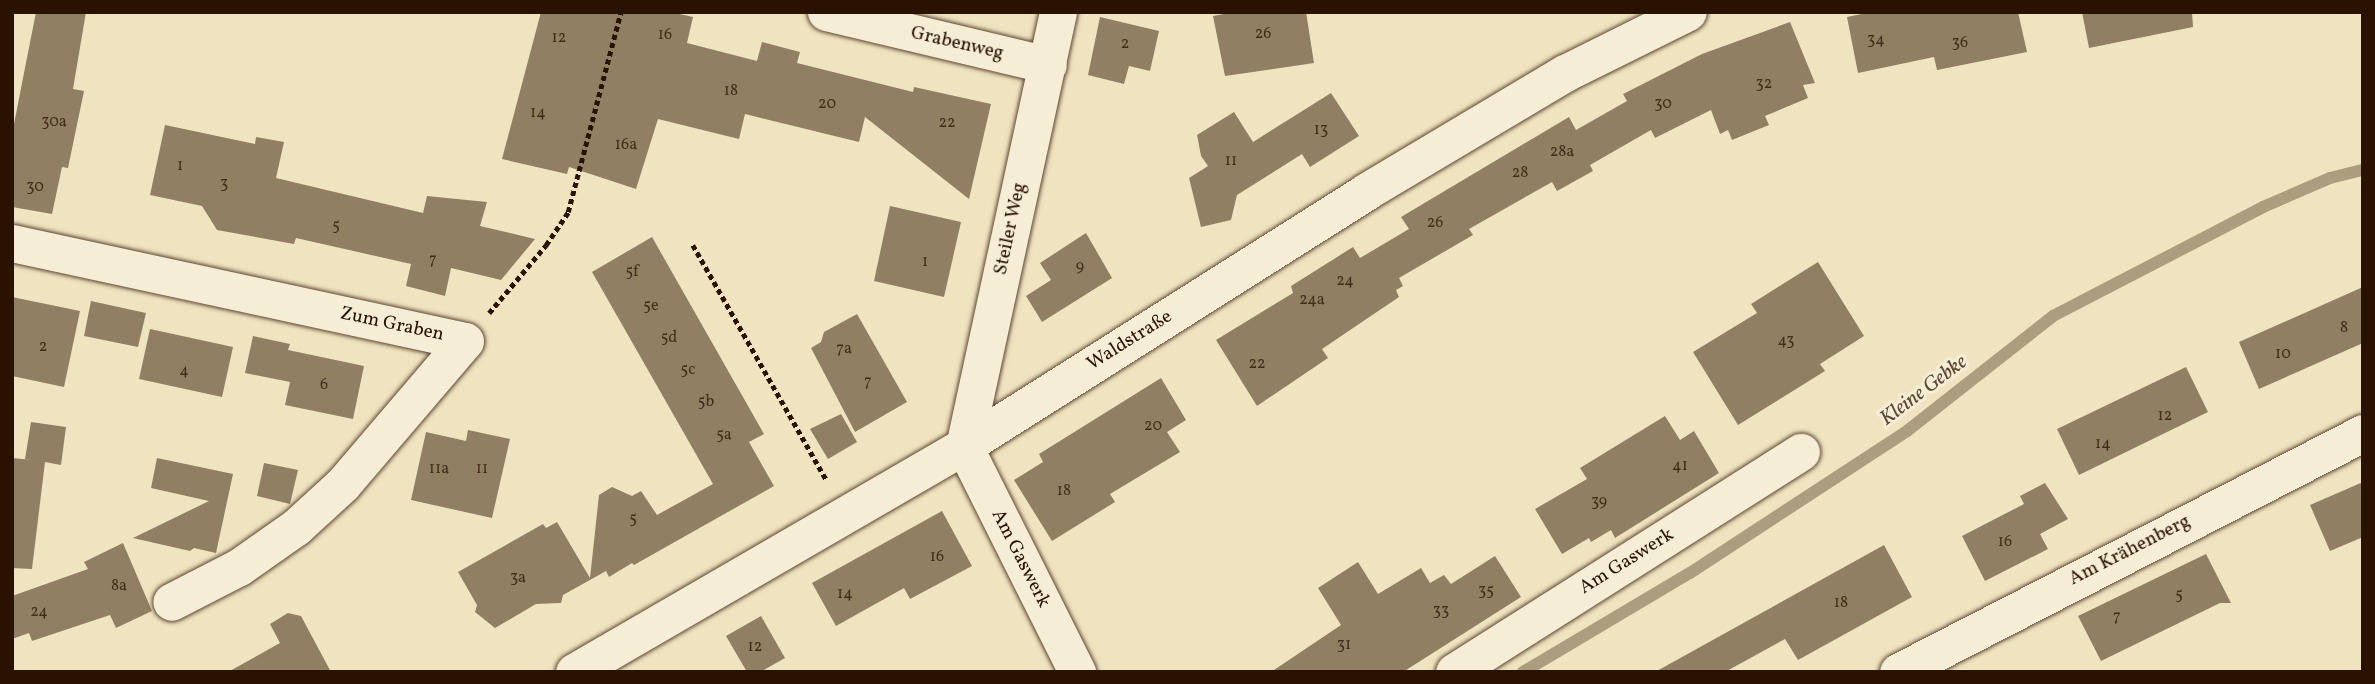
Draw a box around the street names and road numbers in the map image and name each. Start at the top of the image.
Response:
street label: Grabenweg [908,22,1006,66]
street label: Steiler Weg [990,180,1032,278]
street label: Zum Graben [338,303,446,347]
street label: Waldstraße [1083,306,1177,376]
street label: Am Gaswerk [986,506,1054,612]
street label: Am Krähenberg [2066,511,2194,591]
street label: Am Gaswerk [1576,524,1678,600]

